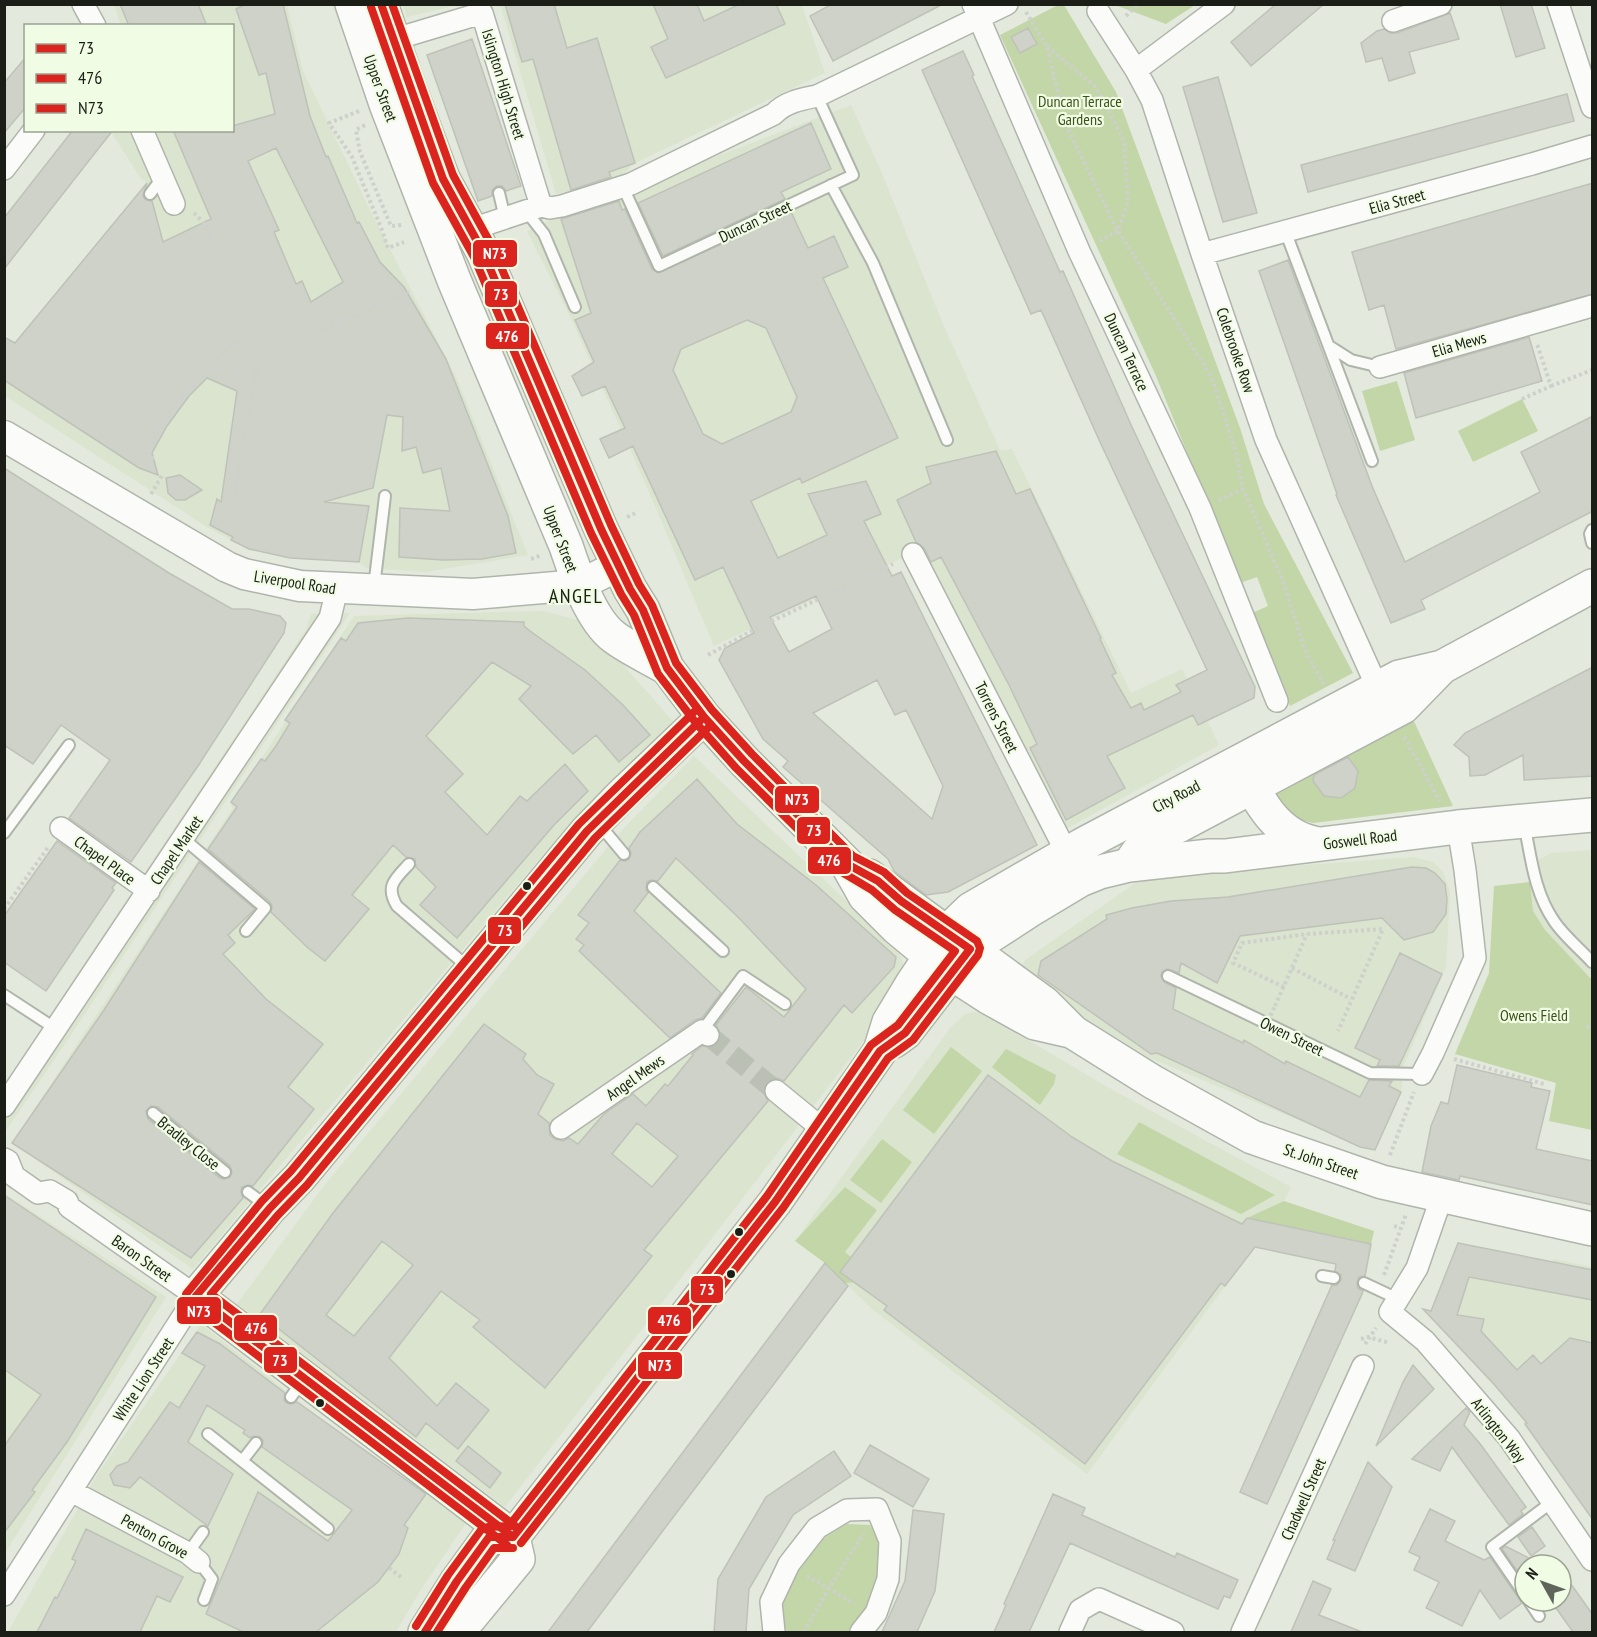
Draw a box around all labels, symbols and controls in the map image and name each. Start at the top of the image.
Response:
legend [24,24,234,132]
street label: Islington High Street [478,26,530,142]
text: 73 [78,36,94,59]
street label: Upper Street [360,52,403,125]
text: 476 [78,66,102,89]
park label: Duncan Terrace Gardens [1038,91,1122,129]
text: N73 [78,96,104,119]
street label: Elia Street [1367,184,1428,218]
street label: Duncan Street [715,195,795,247]
line badge: N73 [472,239,518,268]
text: N73 [483,243,507,263]
line badge: 73 [484,280,518,308]
text: 73 [493,284,509,304]
street label: Colebrooke Row [1212,305,1260,396]
street label: Duncan Terrace [1100,310,1154,394]
line badge: 476 [485,322,530,350]
text: 476 [496,326,519,346]
street label: Elia Mews [1430,327,1488,361]
street label: Upper Street [539,503,583,576]
street label: Liverpool Road [253,566,337,598]
district label: ANGEL [549,583,603,609]
street label: Torrens Street [971,678,1024,756]
street label: City Road [1149,775,1203,817]
line badge: N73 [774,785,820,814]
text: N73 [785,789,809,809]
street label: Chapel Market [145,811,207,889]
line badge: 73 [796,816,831,845]
text: 73 [806,820,822,840]
street label: Goswell Road [1322,825,1398,853]
street label: Chapel Place [70,831,140,889]
line badge: 476 [807,846,852,875]
text: 476 [818,850,841,870]
unlabelled marker [521,880,533,892]
line badge: 73 [487,916,522,945]
text: 73 [497,920,513,940]
park label: Owens Field [1500,1005,1568,1025]
street label: Owen Street [1257,1012,1328,1060]
street label: Angel Mews [602,1050,668,1104]
street label: Bradley Close [154,1112,224,1174]
street label: St. John Street [1281,1139,1362,1183]
unlabelled marker [733,1226,745,1238]
street label: Baron Street [108,1230,176,1286]
unlabelled marker [725,1268,737,1280]
line badge: 73 [690,1275,724,1304]
text: 73 [699,1279,715,1299]
line badge: N73 [176,1296,222,1325]
text: N73 [187,1301,211,1321]
line badge: 476 [647,1306,692,1335]
text: 476 [658,1310,681,1330]
line badge: 476 [233,1314,278,1342]
text: 476 [245,1318,268,1338]
street label: White Lion Street [108,1333,178,1425]
line badge: 73 [263,1346,298,1374]
text: 73 [272,1350,288,1370]
line badge: N73 [637,1351,683,1380]
text: N73 [648,1355,672,1375]
street label: Arlington Way [1467,1393,1531,1467]
unlabelled marker [314,1397,326,1409]
street label: Chadwell Street [1276,1454,1330,1543]
street label: Penton Grove [118,1509,192,1563]
north arrow [1513,1553,1573,1613]
text: N [1521,1564,1542,1583]

